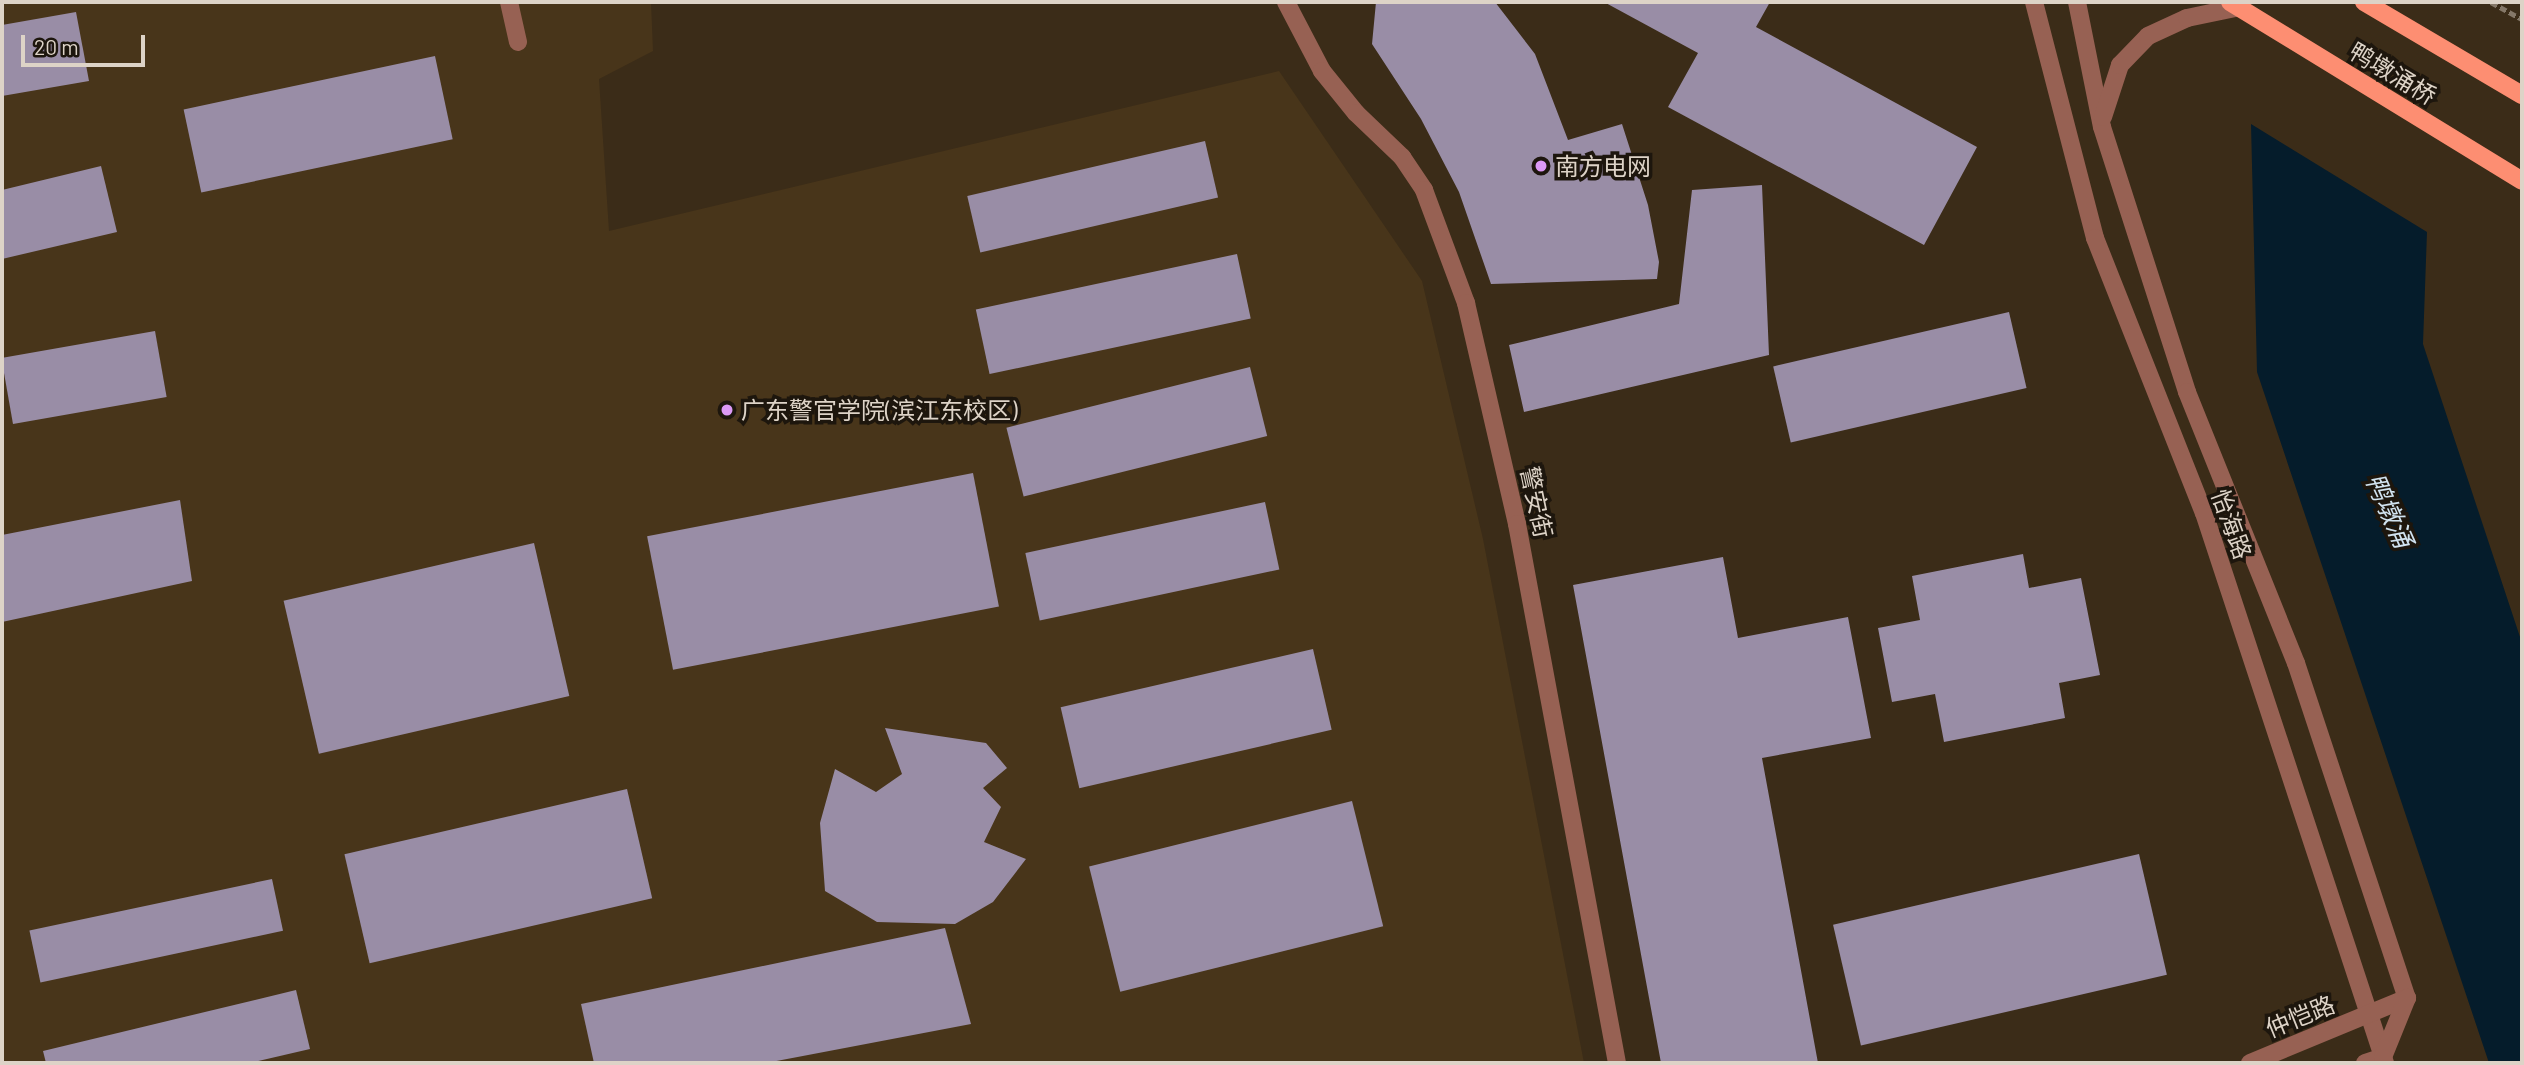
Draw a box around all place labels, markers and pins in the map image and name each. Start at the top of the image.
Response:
place label: 南方电网 [1555,152,1651,180]
marker: 南方电网 [1533,158,1549,174]
place label: 广东警官学院(滨江东校区) [741,396,1018,424]
marker: 广东警官学院(滨江东校区) [719,402,735,418]

